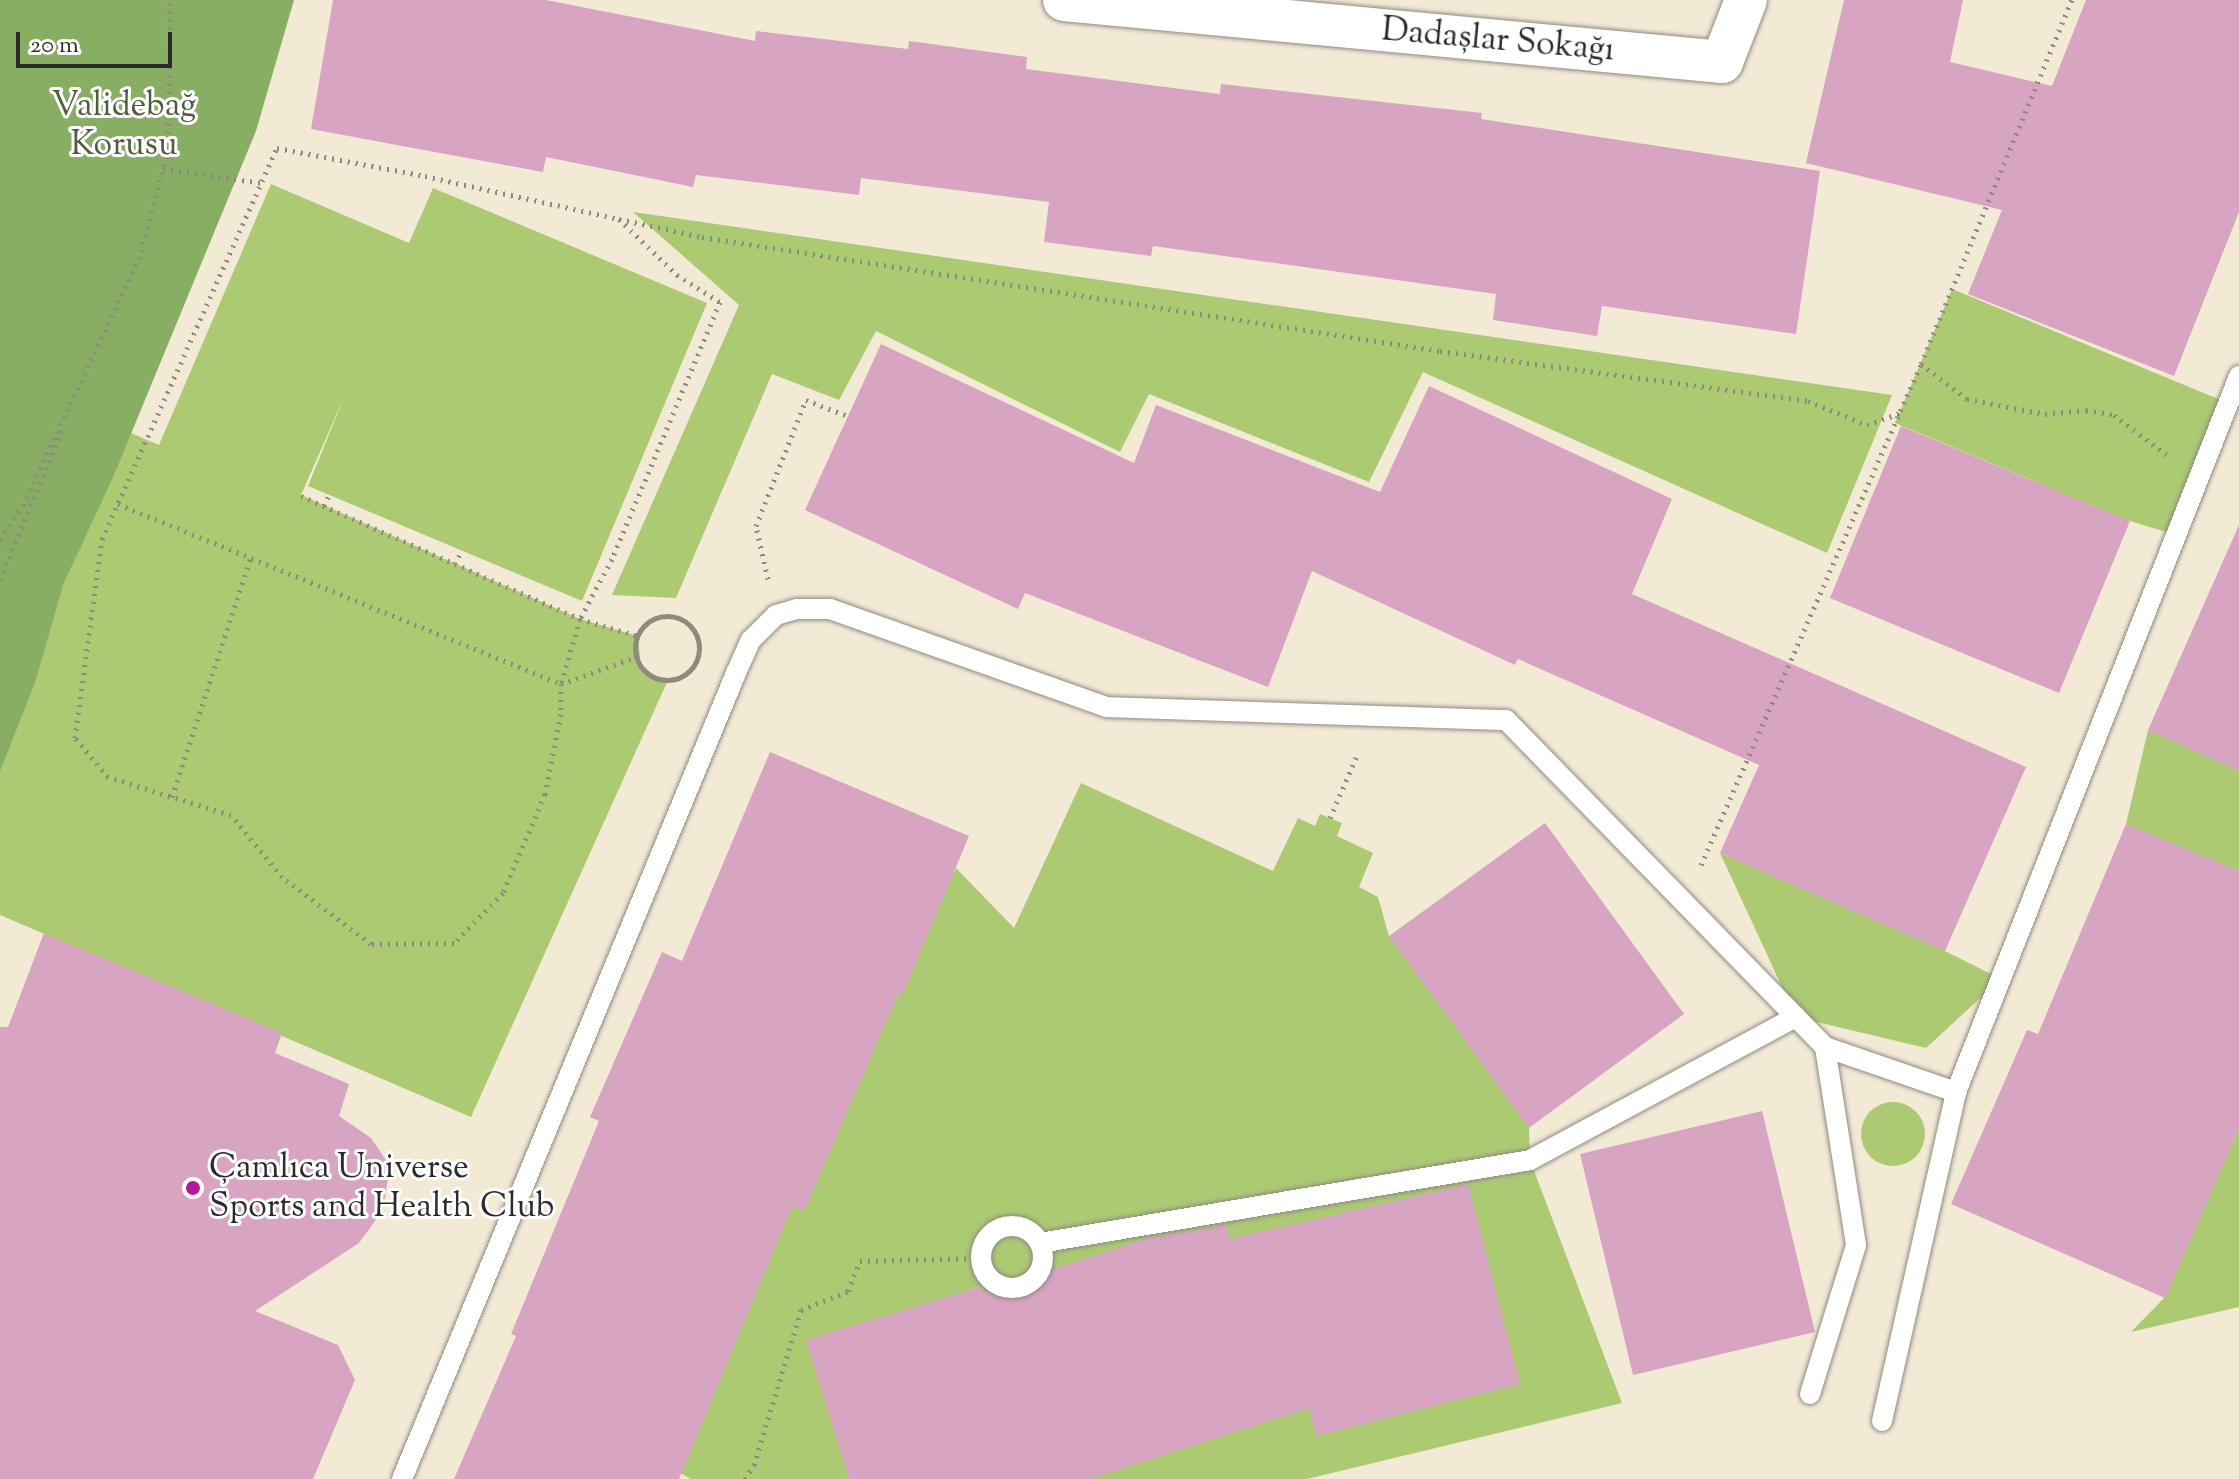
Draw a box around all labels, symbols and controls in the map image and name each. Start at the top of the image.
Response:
street label: Dadaşlar Sokağı [1380,10,1616,72]
scale bar [20,16,176,66]
text: 20 m [30,29,79,63]
park label: Validebağ Korusu [52,86,196,166]
place label: Çamlıca Universe Sports and Health Club [209,1148,554,1228]
marker: Çamlıca Universe Sports and Health Club [184,1179,202,1197]

